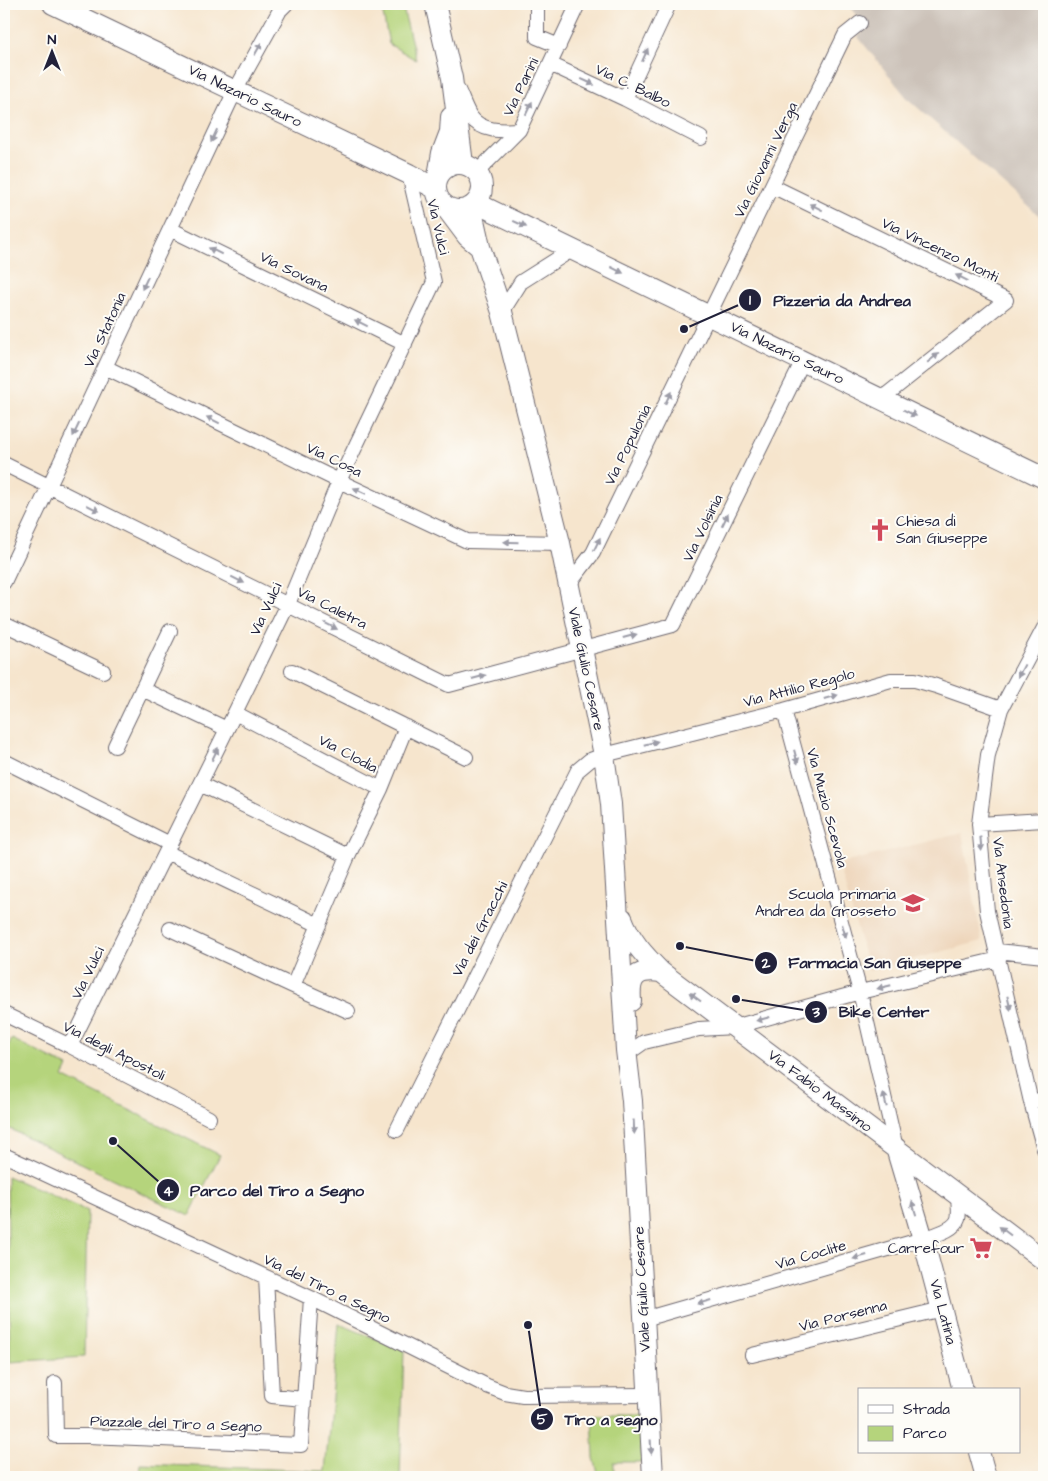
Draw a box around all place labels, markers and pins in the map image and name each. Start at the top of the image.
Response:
callout: Pizzeria da Andrea [738,285,921,316]
place label: Chiesa di San Giuseppe [896,511,988,549]
church icon: Chiesa di San Giuseppe [867,517,893,543]
place label: Scuola primaria Andrea da Grosseto [755,884,897,922]
school or university icon: Scuola primaria Andrea da Grosseto [900,890,926,916]
callout: Farmacia San Giuseppe [754,947,972,978]
callout: Bike Center [804,996,939,1027]
callout: Parco del Tiro a Segno [155,1175,374,1206]
supermarket icon: Carrefour [968,1235,994,1261]
place label: Carrefour [888,1238,964,1259]
callout: Tiro a segno [529,1404,667,1435]

